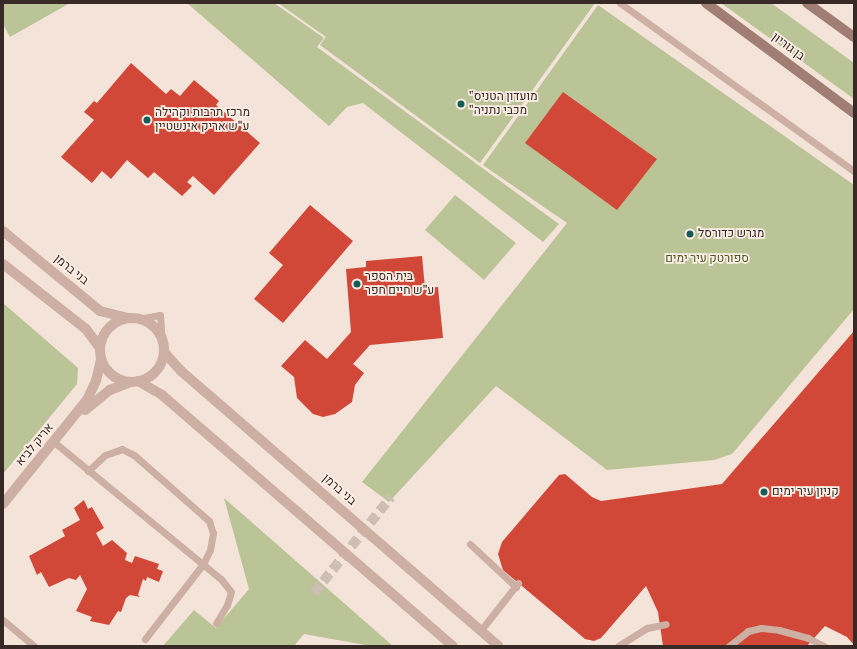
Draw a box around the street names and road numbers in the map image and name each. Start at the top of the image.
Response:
street label: בן גוריון [769,30,807,64]
street label: בני ברמן [51,252,91,288]
street label: אריק לביא [13,421,57,469]
street label: בני ברמן [319,471,359,509]

